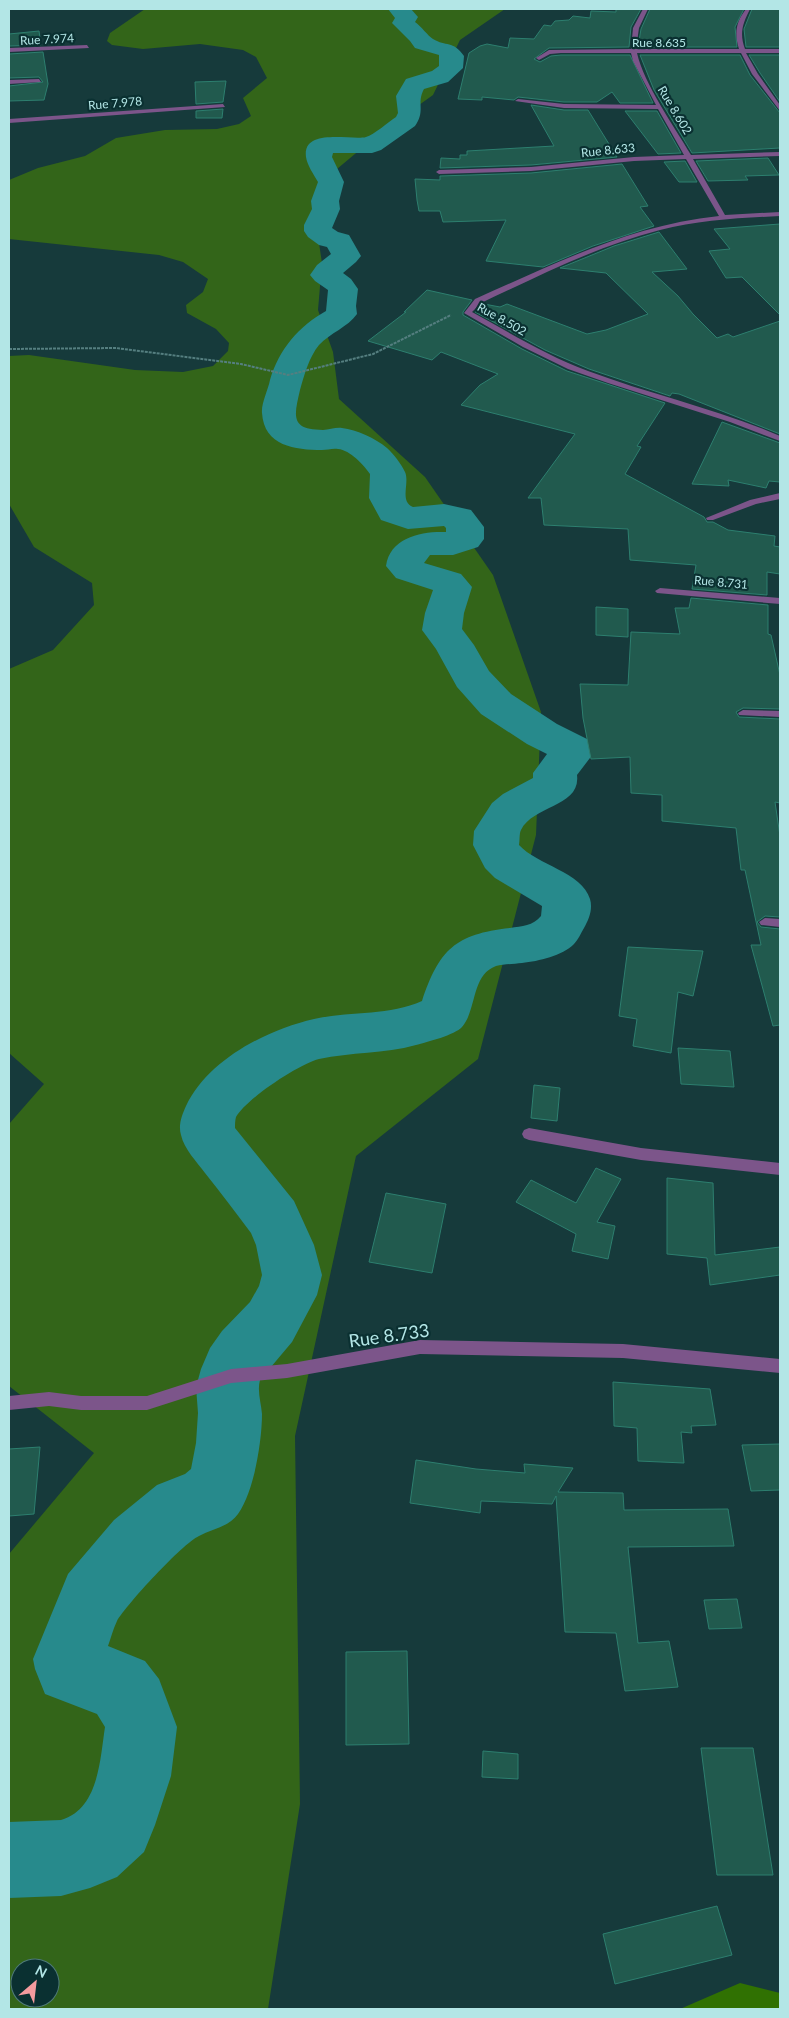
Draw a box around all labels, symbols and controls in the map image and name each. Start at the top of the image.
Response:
street label: Rue 7.974 [20,30,74,48]
street label: Rue 8.635 [632,35,686,50]
street label: Rue 8.602 [655,83,695,137]
street label: Rue 7.978 [87,93,143,113]
street label: Rue 8.633 [580,140,636,160]
street label: Rue 8.502 [475,299,529,339]
street label: Rue 8.731 [693,572,749,592]
street label: Rue 8.733 [347,1318,431,1352]
north arrow [10,1958,60,2008]
text: N [33,1961,50,1981]

